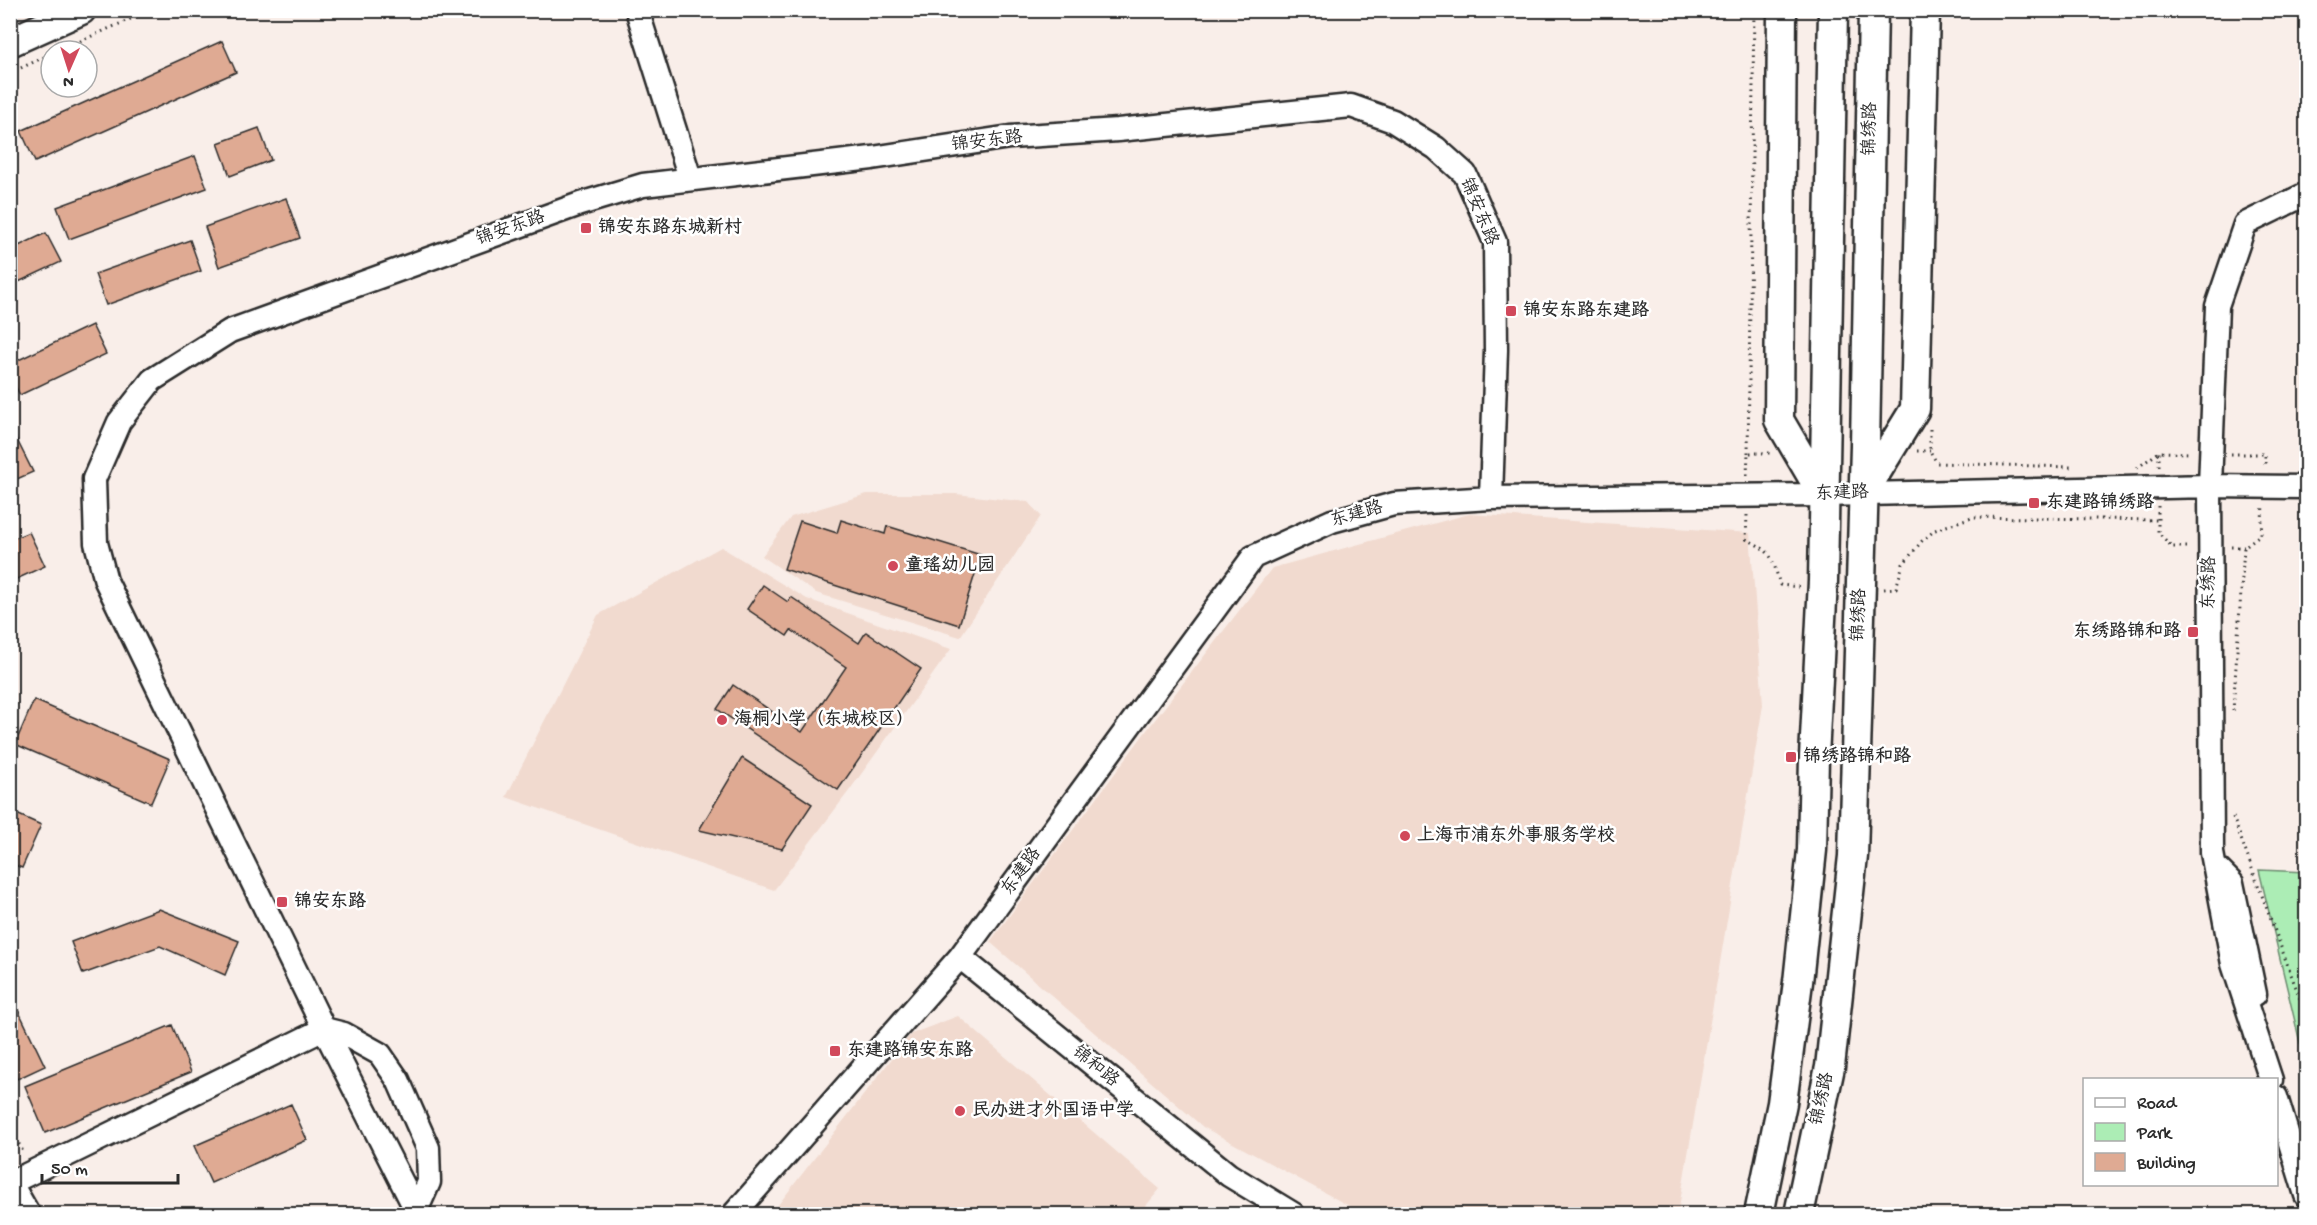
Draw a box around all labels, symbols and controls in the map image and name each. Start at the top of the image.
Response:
north arrow [39,39,99,99]
text: N [62,71,74,90]
street label: 锦绣路 [1859,102,1882,156]
street label: 锦安东路 [950,126,1024,157]
street label: 锦安东路 [1454,174,1503,249]
street label: 锦安东路 [473,206,548,251]
place label: 锦安东路东城新村 [598,217,742,239]
marker: 锦安东路东城新村 [579,221,593,235]
place label: 锦安东路东建路 [1523,300,1649,322]
marker: 锦安东路东建路 [1504,304,1518,318]
street label: 东建路 [1815,482,1869,505]
place label: 东建路锦绣路 [2046,492,2154,514]
marker: 东建路锦绣路 [2027,496,2041,510]
street label: 东建路 [1328,497,1386,533]
place label: 童瑶幼儿园 [905,555,995,577]
street label: 东绣路 [2198,556,2221,610]
marker: 童瑶幼儿园 [886,559,900,573]
street label: 锦绣路 [1848,588,1871,642]
place label: 东绣路锦和路 [2073,621,2181,643]
marker: 东绣路锦和路 [2186,625,2200,639]
place label: 海桐小学（东城校区） [734,709,914,731]
marker: 海桐小学（东城校区） [715,713,729,727]
place label: 锦绣路锦和路 [1803,746,1911,768]
marker: 锦绣路锦和路 [1784,750,1798,764]
place label: 上海市浦东外事服务学校 [1417,825,1615,847]
marker: 上海市浦东外事服务学校 [1398,829,1412,843]
street label: 东建路 [997,843,1046,900]
place label: 锦安东路 [294,891,366,913]
marker: 锦安东路 [275,895,289,909]
place label: 东建路锦安东路 [847,1040,973,1062]
street label: 锦和路 [1067,1041,1123,1092]
marker: 东建路锦安东路 [828,1044,842,1058]
street label: 锦绣路 [1806,1070,1839,1128]
legend [2083,1078,2278,1186]
text: Road [2137,1094,2178,1115]
place label: 民办进才外国语中学 [972,1100,1134,1122]
marker: 民办进才外国语中学 [953,1104,967,1118]
text: Park [2136,1124,2173,1145]
scale bar [42,1147,178,1185]
text: Building [2136,1154,2196,1175]
text: 50 m [51,1160,88,1181]

